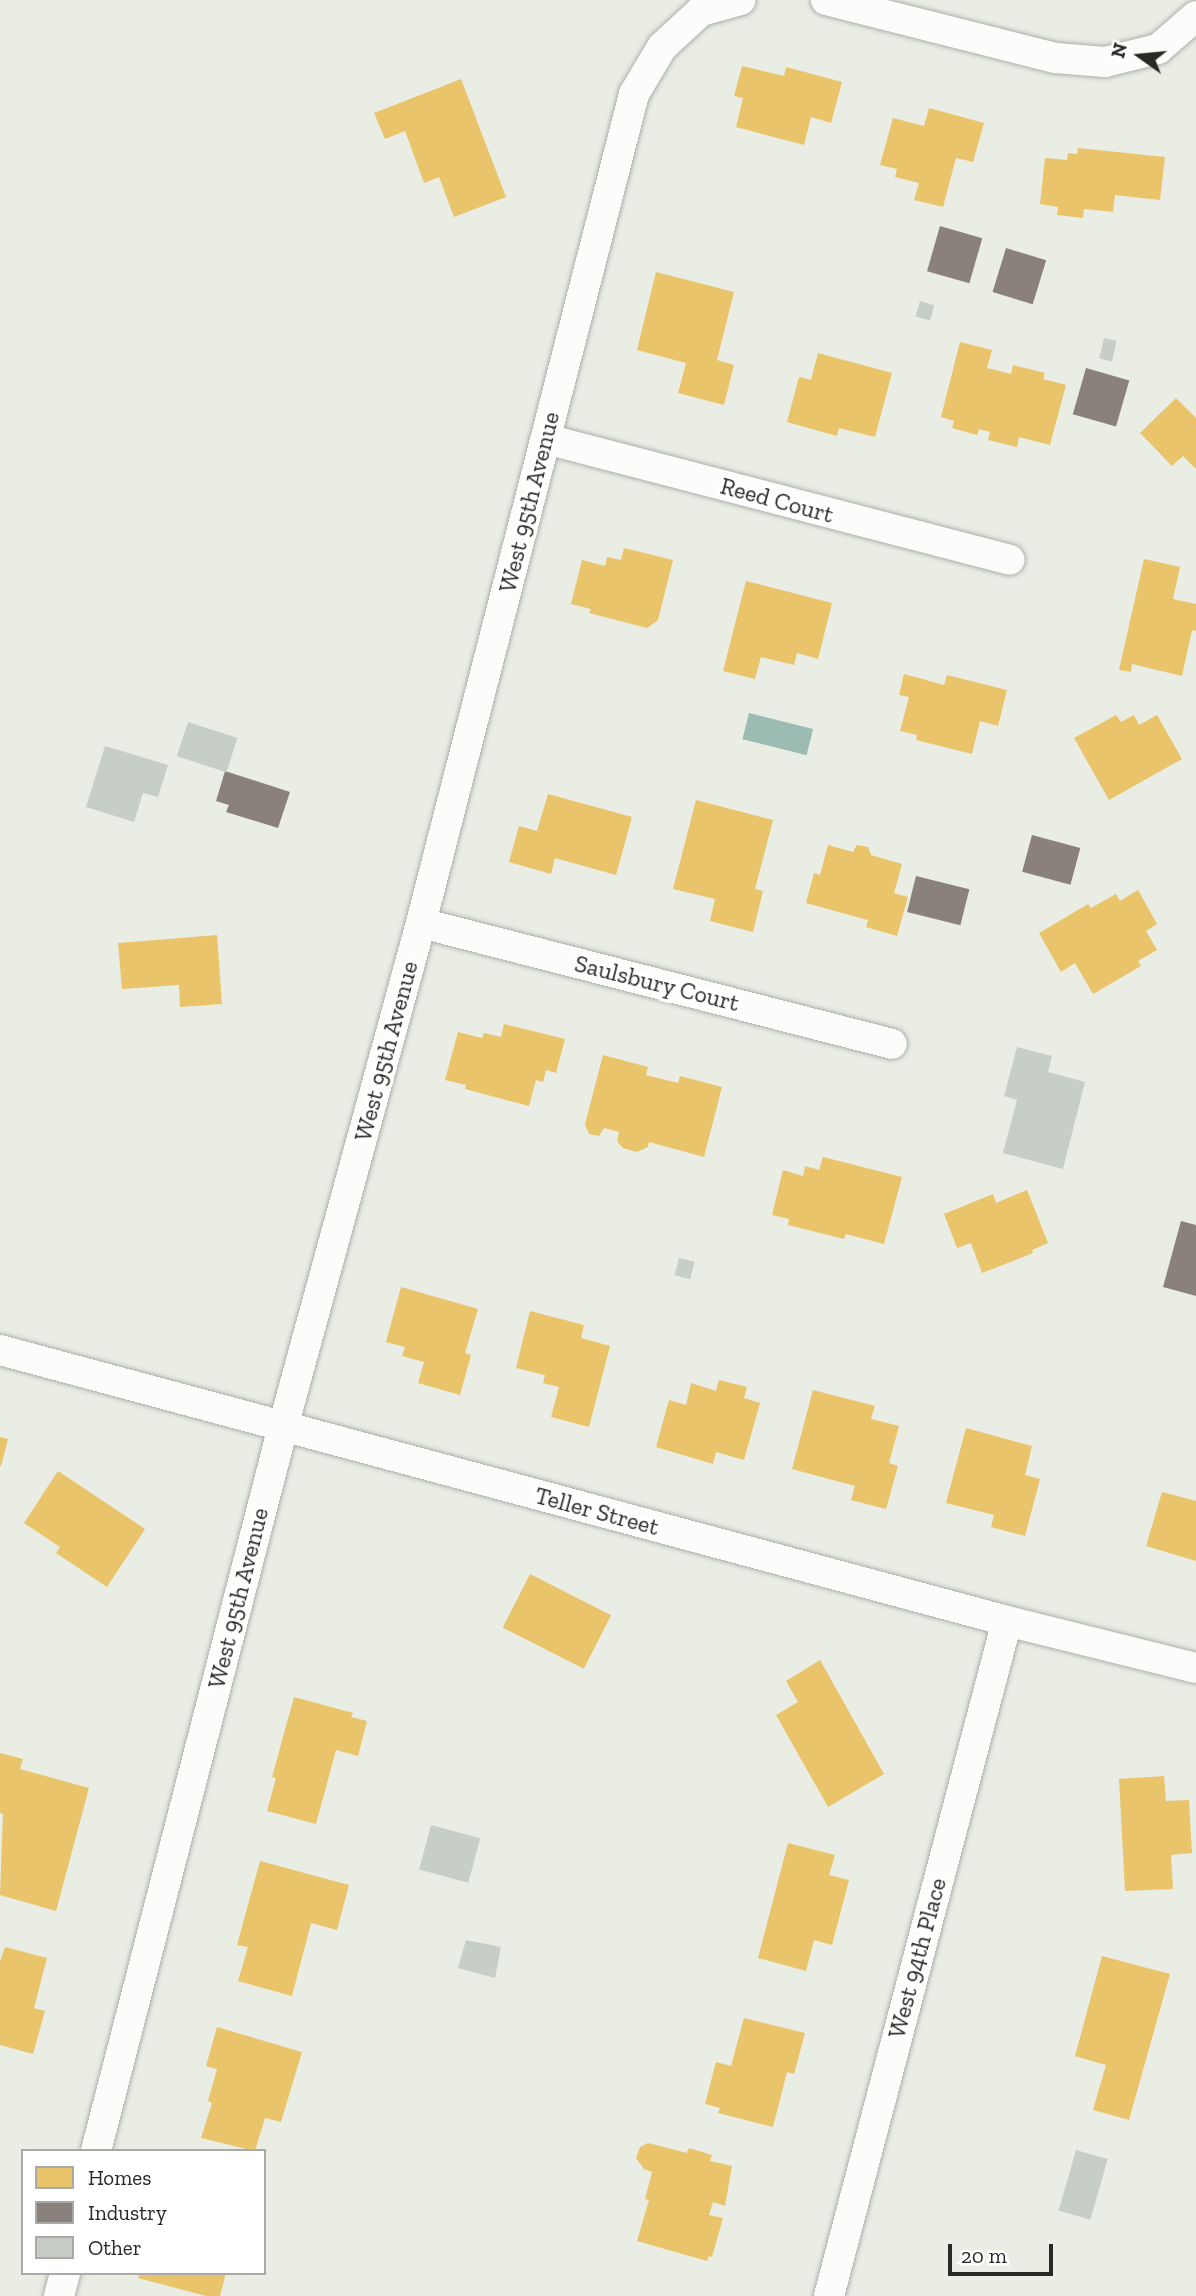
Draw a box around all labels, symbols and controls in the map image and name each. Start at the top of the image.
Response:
north arrow [1105,21,1175,91]
text: N [1106,40,1132,60]
street label: West 95th Avenue [492,408,566,596]
street label: Reed Court [717,471,837,529]
street label: Saulsbury Court [571,949,743,1017]
street label: West 95th Avenue [348,957,424,1145]
street label: Teller Street [532,1481,662,1541]
street label: West 95th Avenue [201,1504,275,1692]
street label: West 94th Place [882,1875,952,2041]
legend [21,2149,266,2275]
text: Homes [88,2165,151,2190]
text: Industry [88,2200,167,2225]
scale bar [951,2230,1056,2274]
text: Other [88,2235,142,2260]
text: 20 m [961,2243,1007,2268]

